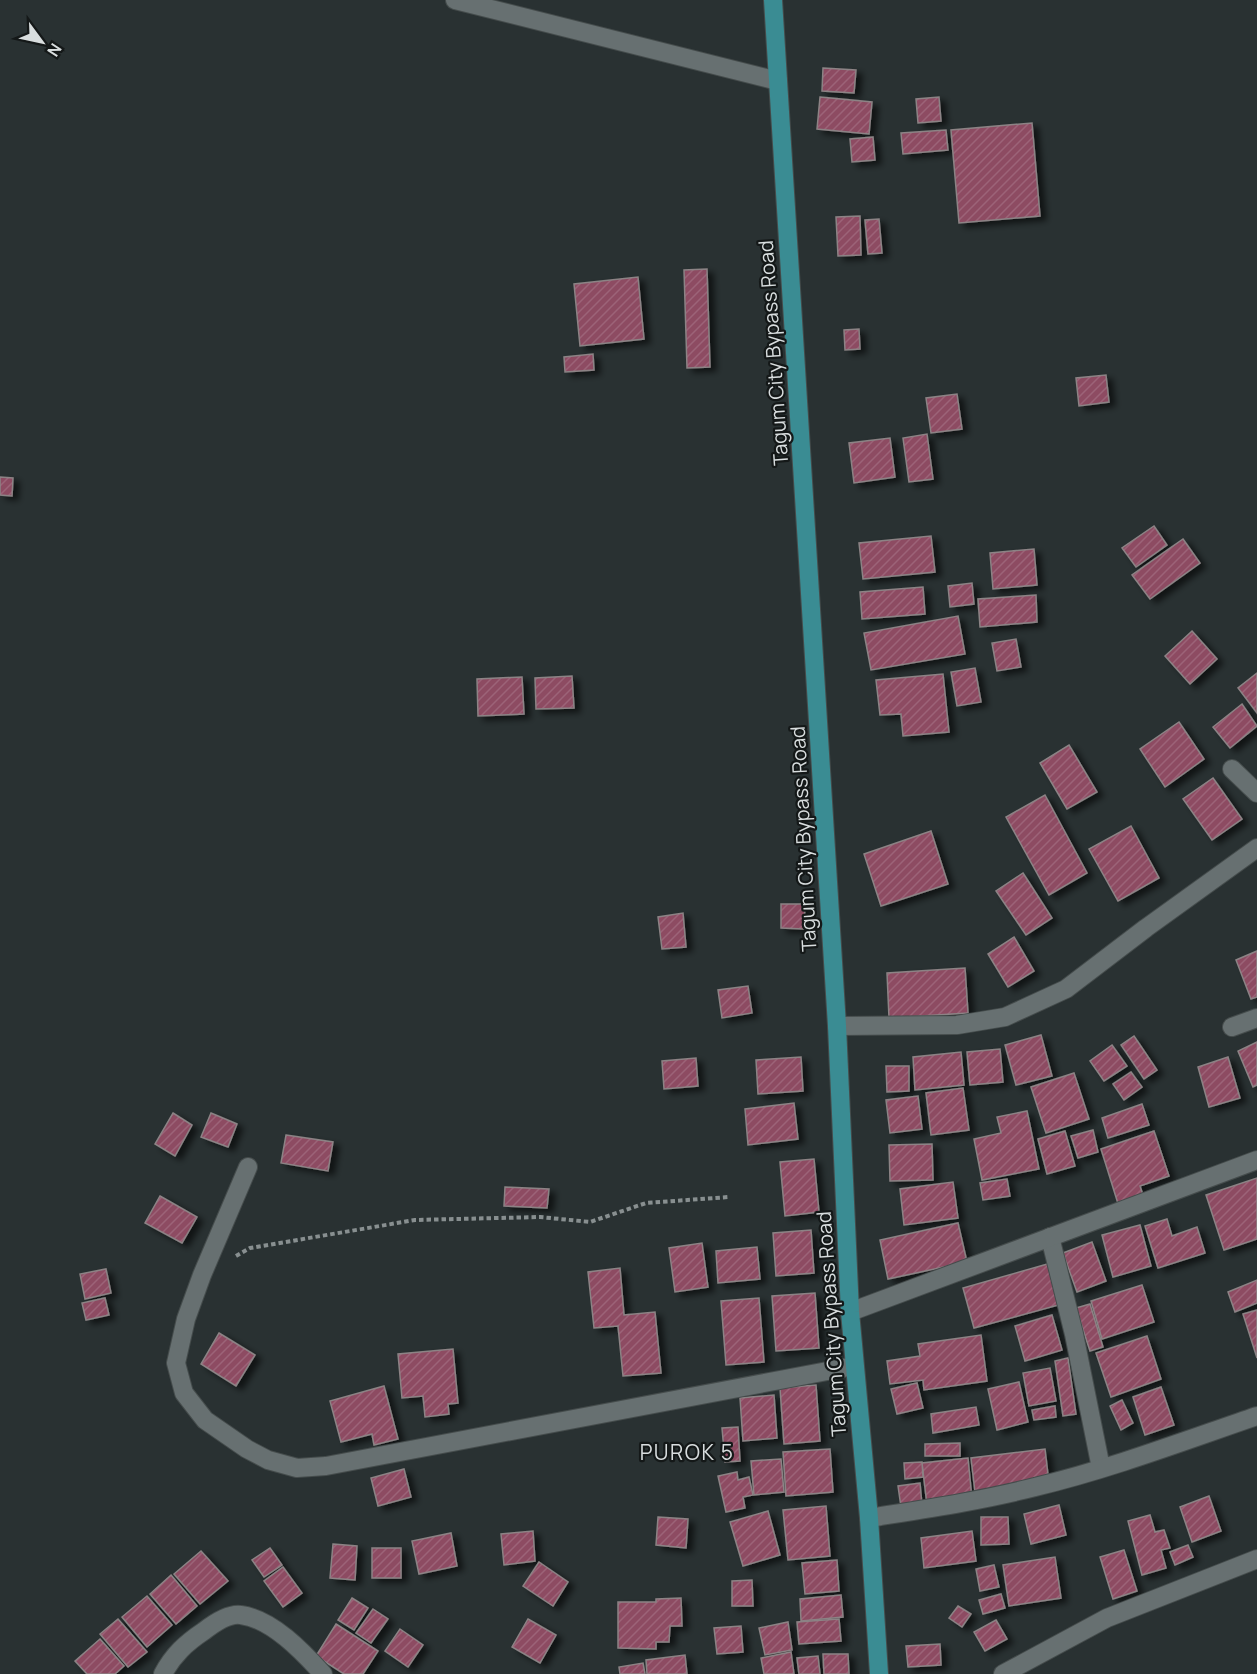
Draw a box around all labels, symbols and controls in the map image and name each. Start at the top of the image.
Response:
north arrow [12,12,72,72]
text: N [42,39,67,61]
street label: Tagum City Bypass Road [752,239,794,467]
street label: Tagum City Bypass Road [784,726,822,952]
street label: Tagum City Bypass Road [810,1210,852,1438]
district label: PUROK 5 [640,1438,734,1466]

